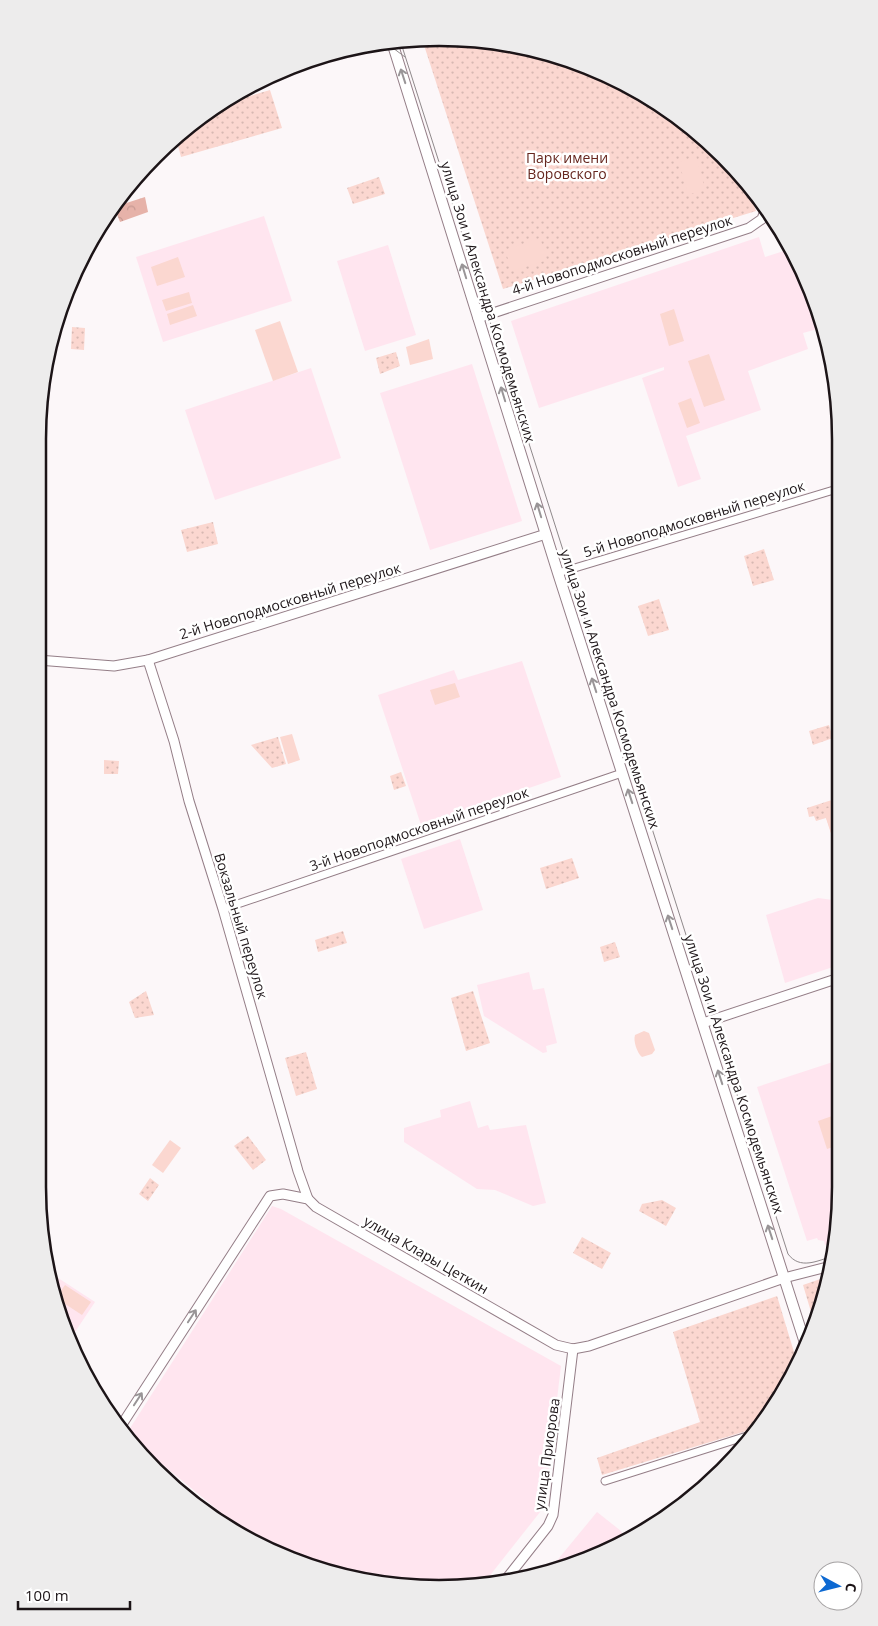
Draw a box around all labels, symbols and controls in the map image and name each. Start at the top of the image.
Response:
one-way arrow [397,68,407,84]
park label: Парк имени Воровского [526,148,608,183]
street label: улица Зои и Александра Космодемьянских [437,159,541,445]
street label: 4-й Новоподмосковный переулок [509,210,735,299]
one-way arrow [458,264,468,280]
one-way arrow [497,387,507,403]
street label: 5-й Новоподмосковный переулок [581,476,807,561]
one-way arrow [533,502,543,518]
street label: улица Зои и Александра Космодемьянских [556,547,665,832]
street label: 2-й Новоподмосковный переулок [177,558,403,643]
one-way arrow [589,677,598,693]
street label: 3-й Новоподмосковный переулок [307,782,532,875]
one-way arrow [625,789,634,804]
street label: Вокзальный переулок [210,851,273,1002]
one-way arrow [665,915,675,931]
street label: улица Зои и Александра Космодемьянских [680,932,789,1217]
one-way arrow [715,1070,724,1086]
street label: улица Клары Цеткин [360,1211,492,1298]
one-way arrow [764,1224,774,1240]
one-way arrow [187,1310,197,1324]
one-way arrow [133,1392,144,1406]
street label: улица Приорова [529,1397,564,1511]
north arrow [813,1561,863,1611]
scale bar [18,1578,130,1610]
text: С [841,1582,861,1593]
text: 100 m [25,1585,69,1605]

